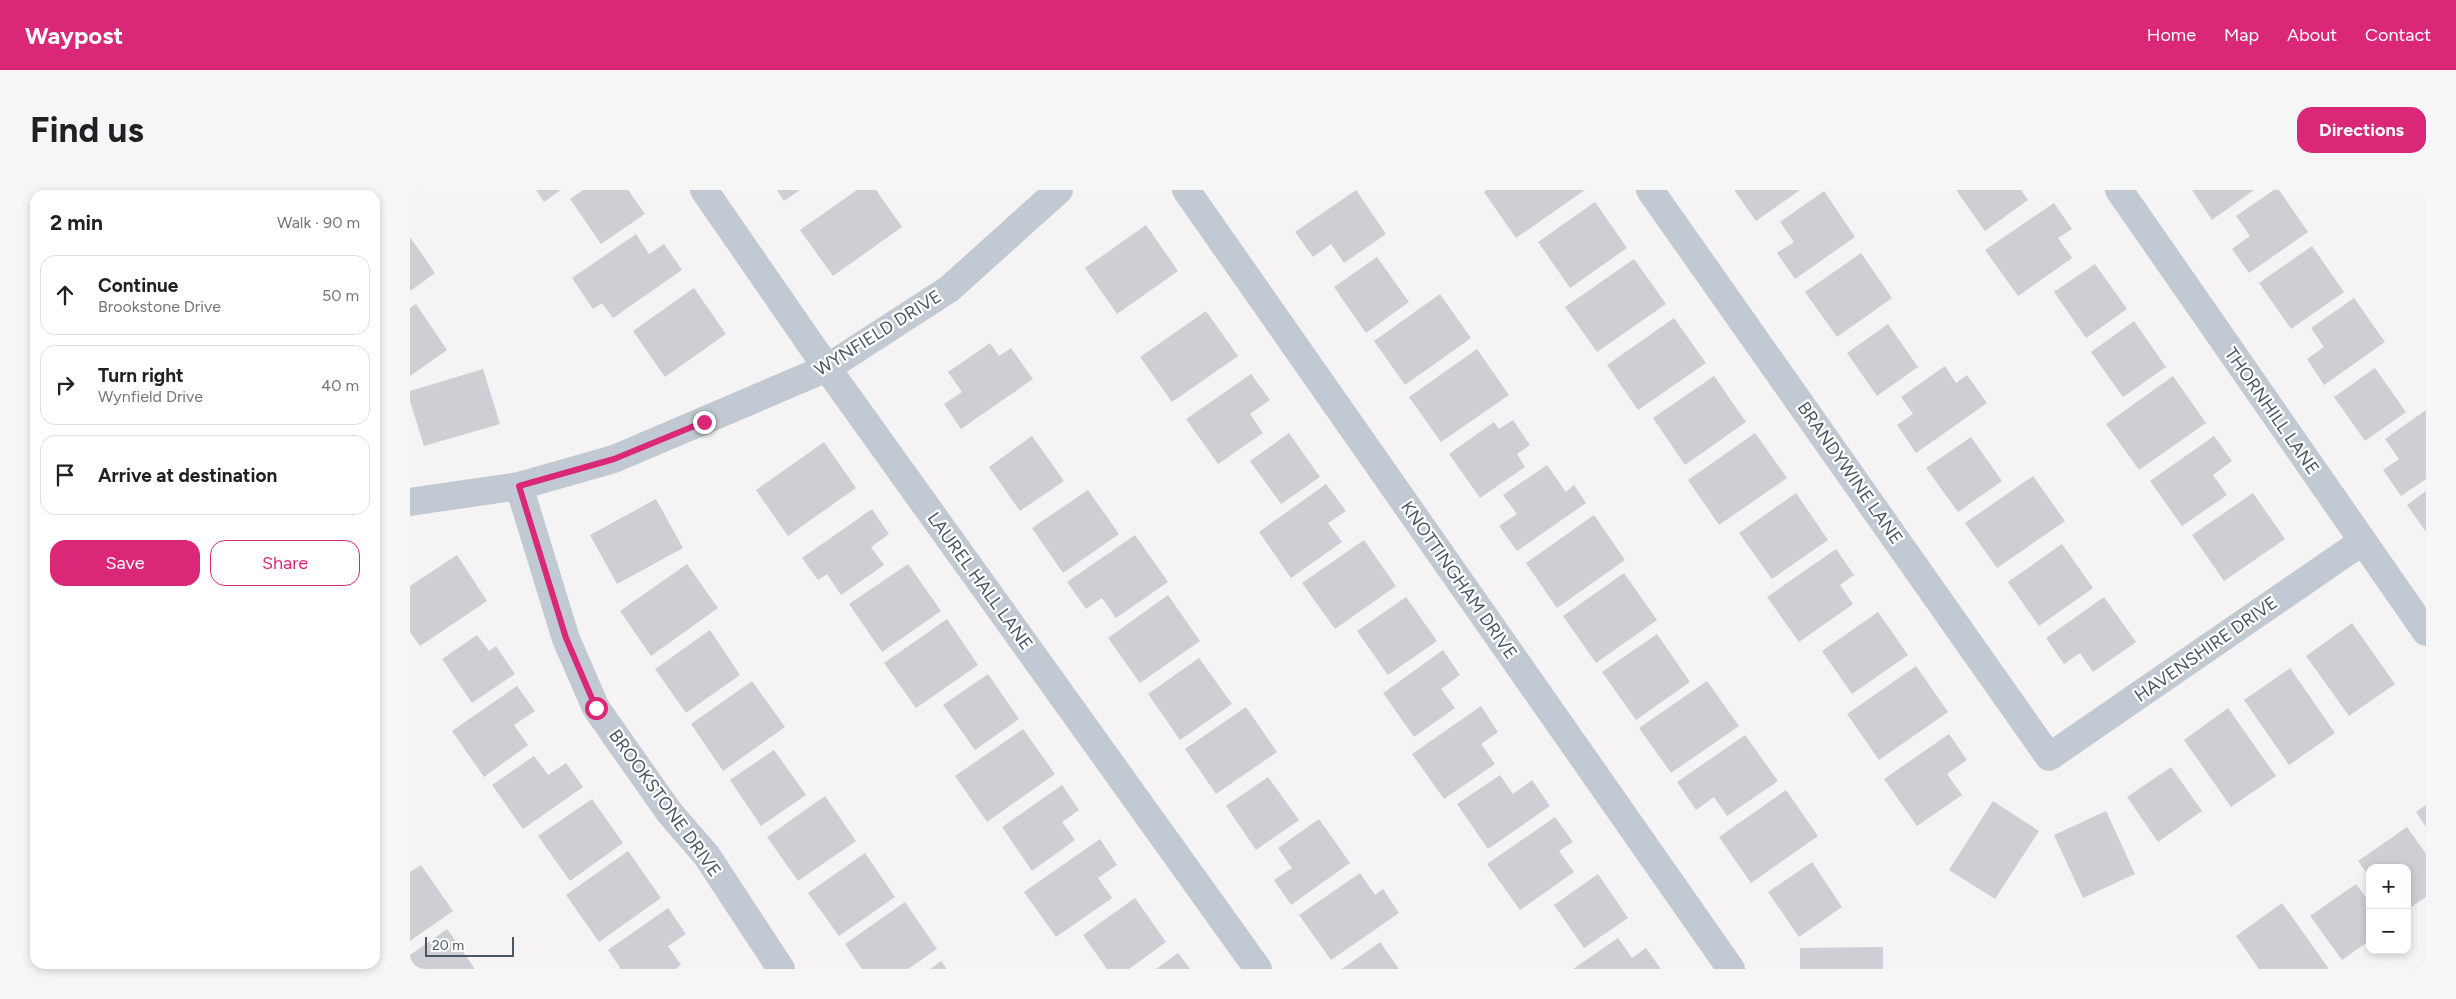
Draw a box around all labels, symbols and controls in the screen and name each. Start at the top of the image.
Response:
text: Waypost [25,21,123,50]
text: Home [2147,24,2196,46]
text: Map [2224,24,2259,46]
text: About [2287,24,2337,46]
text: Contact [2365,24,2431,46]
button: Directions [2297,107,2426,153]
text: Find us [30,109,144,151]
text: 2 min [50,210,103,235]
text: Walk · 90 m [277,213,360,232]
text: Continue [98,274,178,297]
icon: ahead [51,281,79,309]
street label: WYNFIELD DRIVE [811,285,945,381]
text: 50 m [322,286,359,305]
text: Brookstone Drive [98,297,221,316]
street label: THORNHILL LANE [2220,343,2324,479]
text: Turn right [98,364,184,387]
icon: right [51,371,79,399]
text: 40 m [321,376,359,395]
text: Wynfield Drive [98,387,203,406]
street label: BRANDYWINE LANE [1793,398,1907,548]
route end [693,411,716,434]
icon: arrive [51,461,79,489]
text: Arrive at destination [98,464,277,487]
street label: KNOTTINGHAM DRIVE [1396,497,1522,663]
street label: LAUREL HALL LANE [923,508,1037,654]
button: Save [50,540,200,586]
button: Share [210,540,360,586]
street label: HAVENSHIRE DRIVE [2130,591,2282,707]
route start [585,697,608,720]
street label: BROOKSTONE DRIVE [604,725,726,881]
map controls [2366,864,2411,954]
button: + [2366,864,2411,909]
button: − [2366,909,2411,954]
scale bar [425,934,514,957]
text: 20 m [432,937,464,954]

